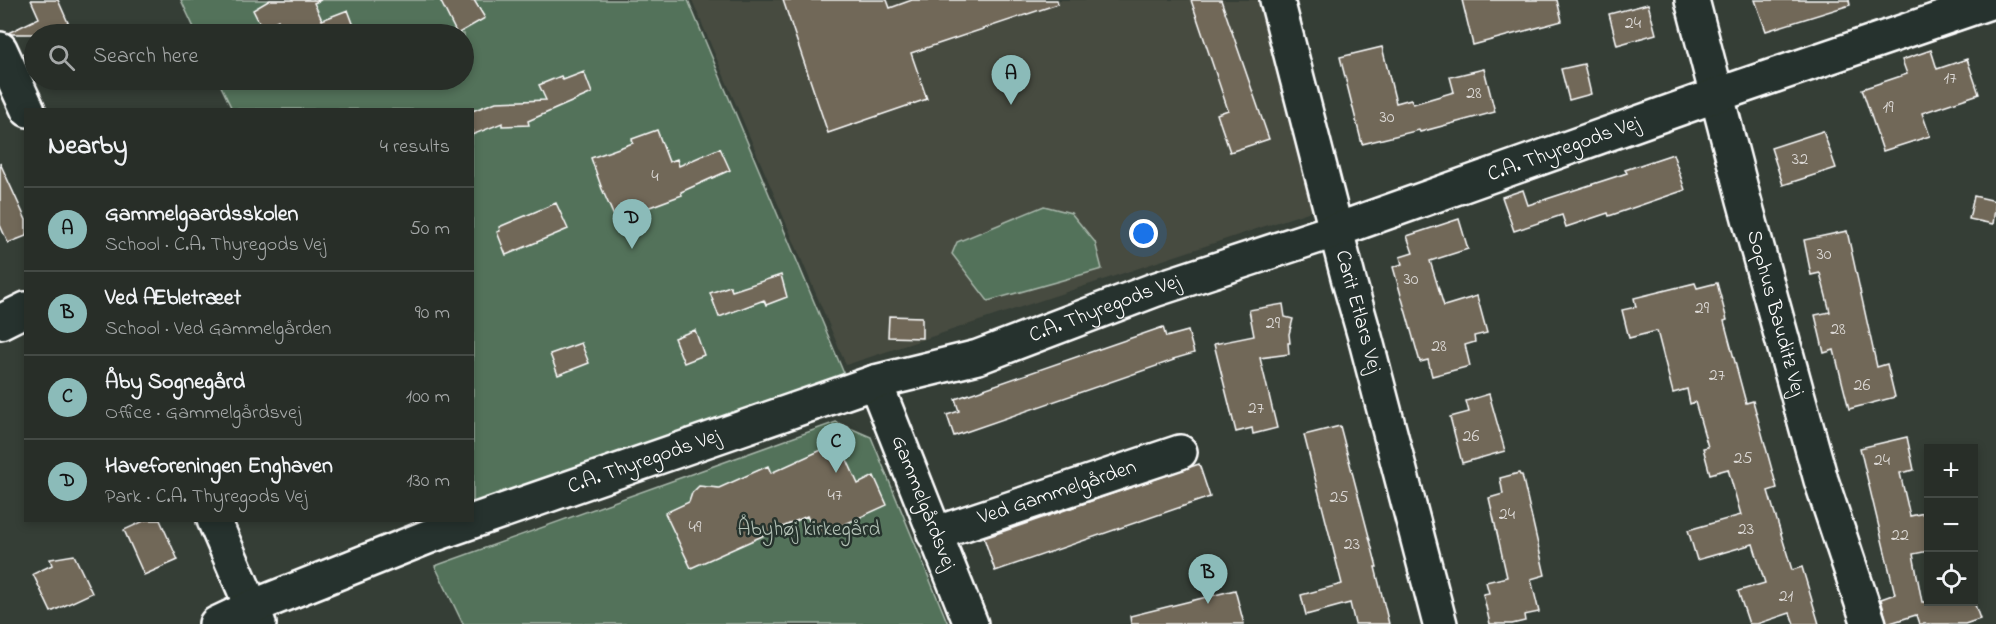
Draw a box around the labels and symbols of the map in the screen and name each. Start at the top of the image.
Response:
house number: 24 [1625,11,1642,37]
pin: A [992,56,1030,105]
house number: 17 [1943,66,1957,92]
house number: 28 [1466,81,1482,107]
house number: 19 [1882,95,1894,121]
house number: 30 [1379,105,1395,131]
street label: C.A. Thyregods Vej [1484,108,1645,190]
house number: 32 [1792,147,1808,173]
house number: 4 [651,164,659,190]
pin: D [612,200,652,249]
your location [1129,219,1158,248]
street label: Sophus Bauditz Vej [1738,227,1812,400]
house number: 30 [1816,242,1832,268]
street label: Carit Etlars Vej [1327,247,1389,377]
street label: C.A. Thyregods Vej [1025,267,1185,351]
house number: 30 [1403,267,1419,293]
house number: 29 [1695,296,1710,322]
house number: 29 [1266,311,1281,337]
house number: 28 [1830,317,1846,343]
house number: 28 [1431,334,1447,360]
house number: 27 [1709,363,1726,389]
house number: 26 [1854,373,1871,399]
house number: 27 [1248,396,1265,422]
street label: C.A. Thyregods Vej [564,421,725,502]
pin: C [816,424,856,473]
house number: 26 [1463,424,1480,450]
street label: Gammelgårdsvej [883,431,963,575]
house number: 25 [1733,446,1753,472]
house number: 24 [1874,448,1891,474]
street label: Ved Gammelgården [973,453,1140,534]
house number: 47 [828,483,843,509]
house number: 25 [1329,485,1349,511]
house number: 24 [1499,502,1516,528]
park label: Åbyhøj kirkegård [738,514,881,547]
house number: 49 [689,515,702,541]
house number: 23 [1738,517,1754,543]
house number: 22 [1891,523,1909,549]
house number: 23 [1344,532,1360,558]
pin: B [1188,554,1228,604]
house number: 21 [1779,584,1794,610]

